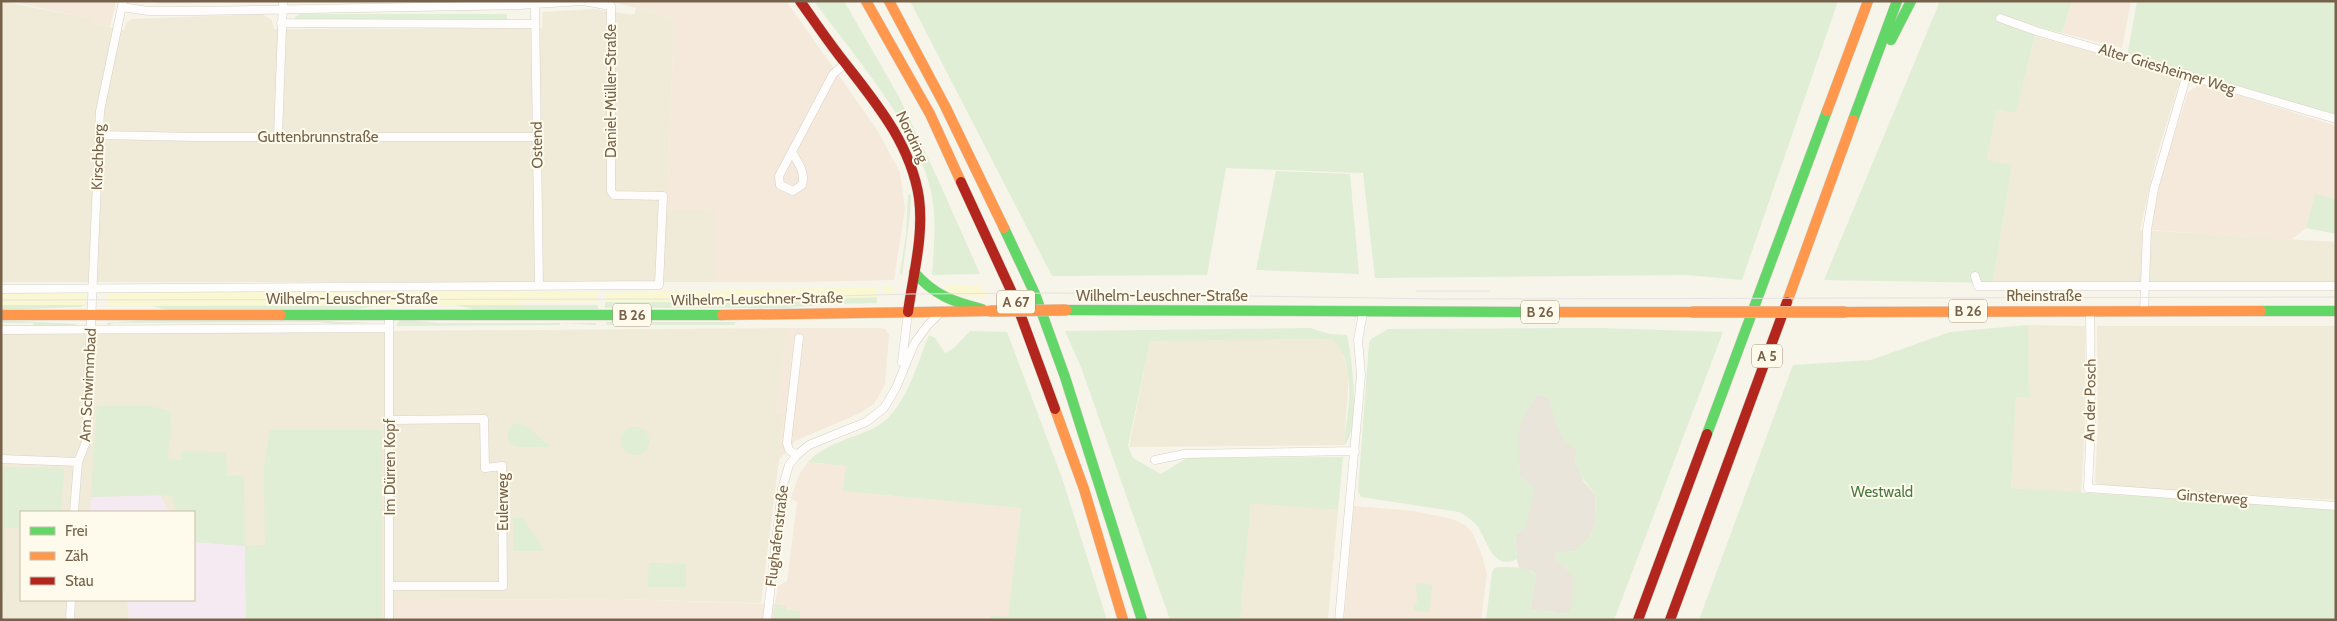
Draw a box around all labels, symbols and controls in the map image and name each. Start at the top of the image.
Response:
street label: Daniel-Müller-Straße [602,24,620,158]
street label: Alter Griesheimer Weg [2097,40,2238,99]
street label: Nordring [892,108,932,166]
street label: Ostend [528,121,546,169]
street label: Kirschberg [88,123,108,190]
street label: Guttenbrunnstraße [257,128,379,146]
street label: Wilhelm-Leuschner-Straße [1076,287,1248,305]
street label: Rheinstraße [2006,287,2082,305]
street label: Wilhelm-Leuschner-Straße [671,288,843,310]
street label: Wilhelm-Leuschner-Straße [266,290,438,308]
road number: A 67 [997,290,1035,314]
road number: B 26 [1521,300,1559,324]
road number: B 26 [1949,300,1987,322]
road number: B 26 [613,304,651,326]
street label: Am Schwimmbad [76,328,100,442]
road number: A 5 [1752,344,1782,368]
street label: An der Posch [2080,358,2100,442]
street label: Im Dürren Kopf [381,418,399,516]
street label: Eulerweg [494,473,512,531]
park label: Westwald [1851,483,1913,501]
street label: Flughafenstraße [762,484,792,588]
street label: Ginsterweg [2176,486,2249,508]
legend [20,511,195,601]
text: Frei [65,522,88,540]
text: Zäh [65,547,88,565]
text: Stau [65,572,94,590]

